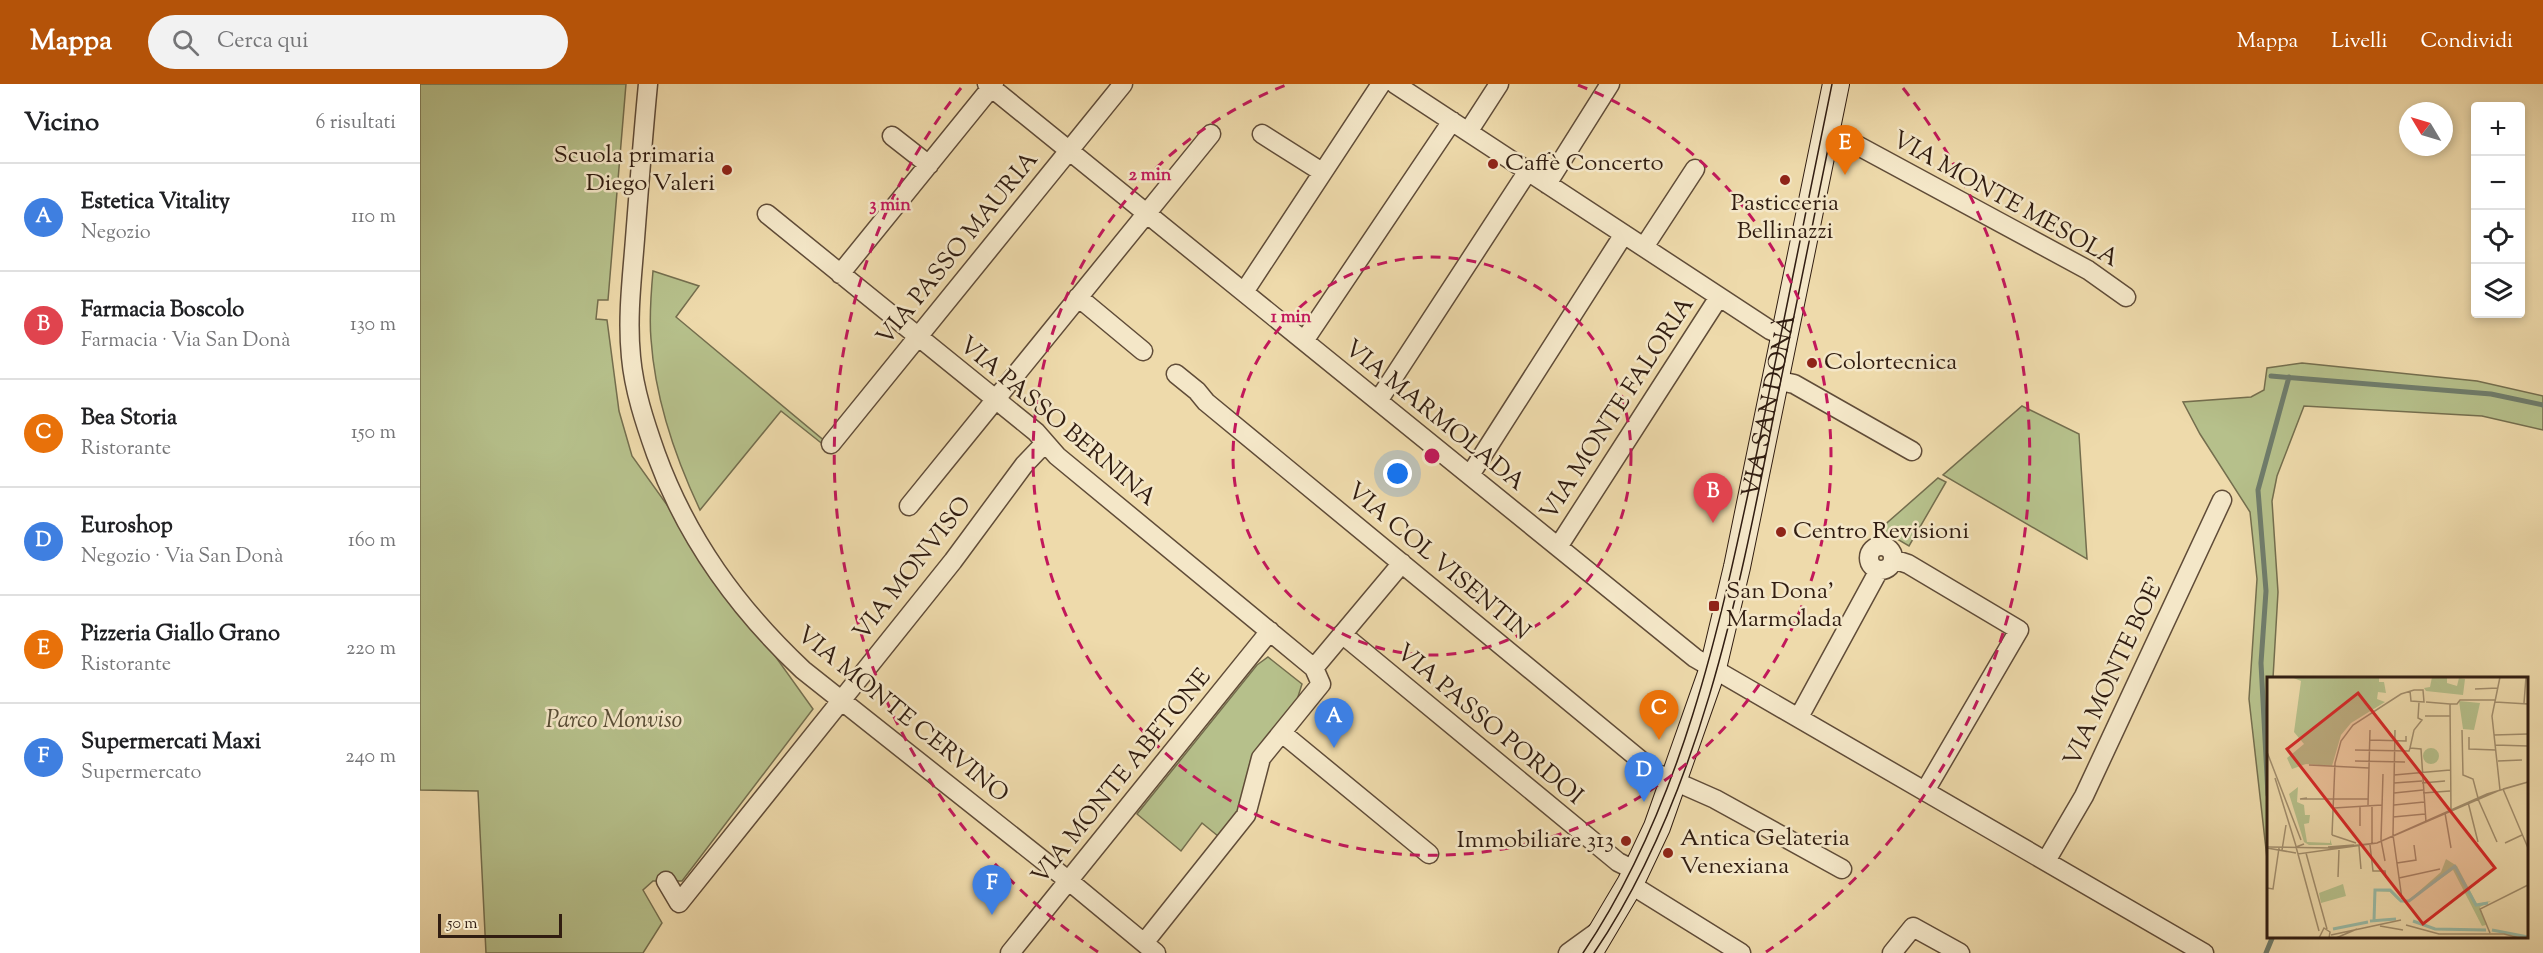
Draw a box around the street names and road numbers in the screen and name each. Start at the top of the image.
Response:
street label: VIA MONTE MESOLA [1885,123,2125,277]
street label: VIA PASSO MAURIA [869,144,1047,353]
street label: VIA MONTE FALORIA [1533,290,1703,527]
street label: VIA SAN DONÀ [1735,311,1805,501]
street label: VIA PASSO BERNINA [951,329,1164,515]
street label: VIA MARMOLADA [1336,332,1532,500]
street label: VIA COL VISENTIN [1339,475,1537,649]
street label: VIA MONVISO [846,490,980,648]
street label: VIA MONTE BOE' [2056,572,2174,772]
street label: VIA MONTE CERVINO [789,619,1015,811]
street label: VIA PASSO PORDOI [1388,636,1590,814]
street label: VIA MONTE ABETONE [1024,661,1220,892]

